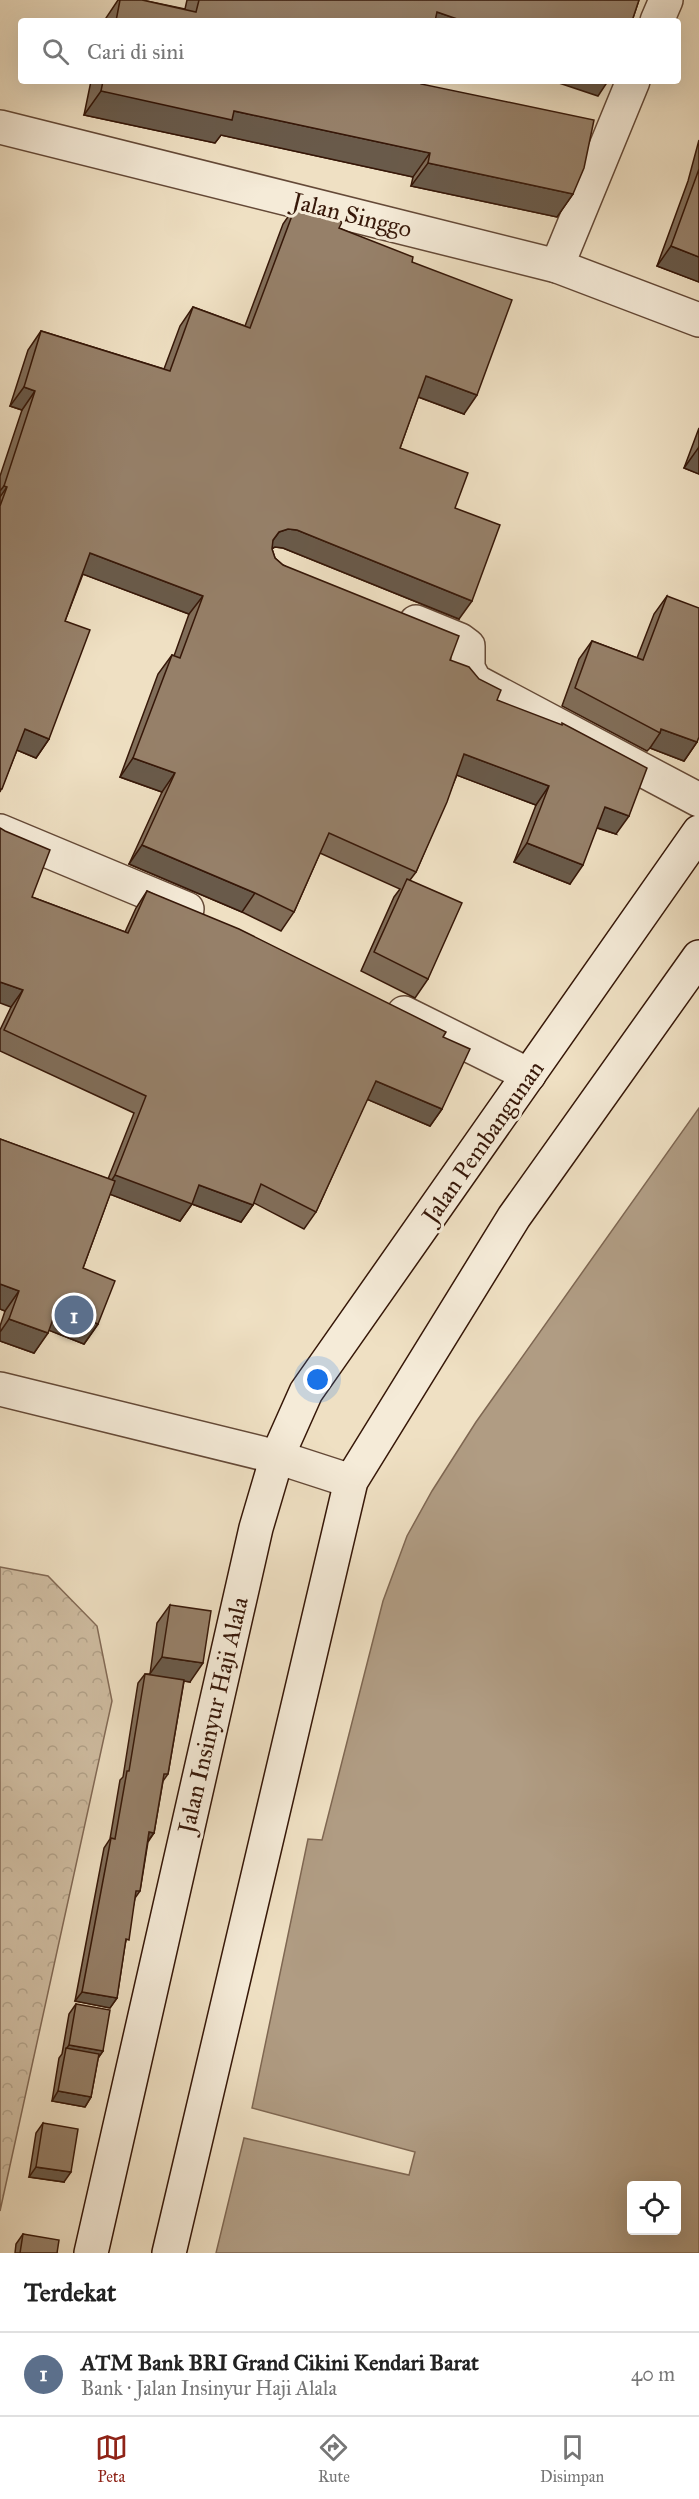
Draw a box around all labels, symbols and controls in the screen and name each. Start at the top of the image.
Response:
search box [18,18,681,84]
icon: search [39,35,72,68]
text: Cari di sini [87,38,184,65]
street label: Jalan Singgo [286,185,415,244]
street label: Jalan Pembangunan [414,1055,550,1232]
pin: 1 [54,1292,94,1338]
your location [303,1365,332,1394]
street label: Jalan Insinyur Haji Alala [171,1593,255,1839]
map controls [627,2181,681,2235]
button: locate [627,2181,681,2235]
text: Terdekat [24,2276,116,2308]
text: ATM Bank BRI Grand Cikini Kendari Barat [81,2349,479,2376]
text: 1 [40,2362,47,2386]
text: 40 m [631,2362,675,2386]
text: Bank · Jalan Insinyur Haji Alala [81,2376,337,2400]
tab: Peta [95,2431,128,2486]
tab: Rute [317,2431,350,2486]
tab: Disimpan [540,2431,604,2486]

